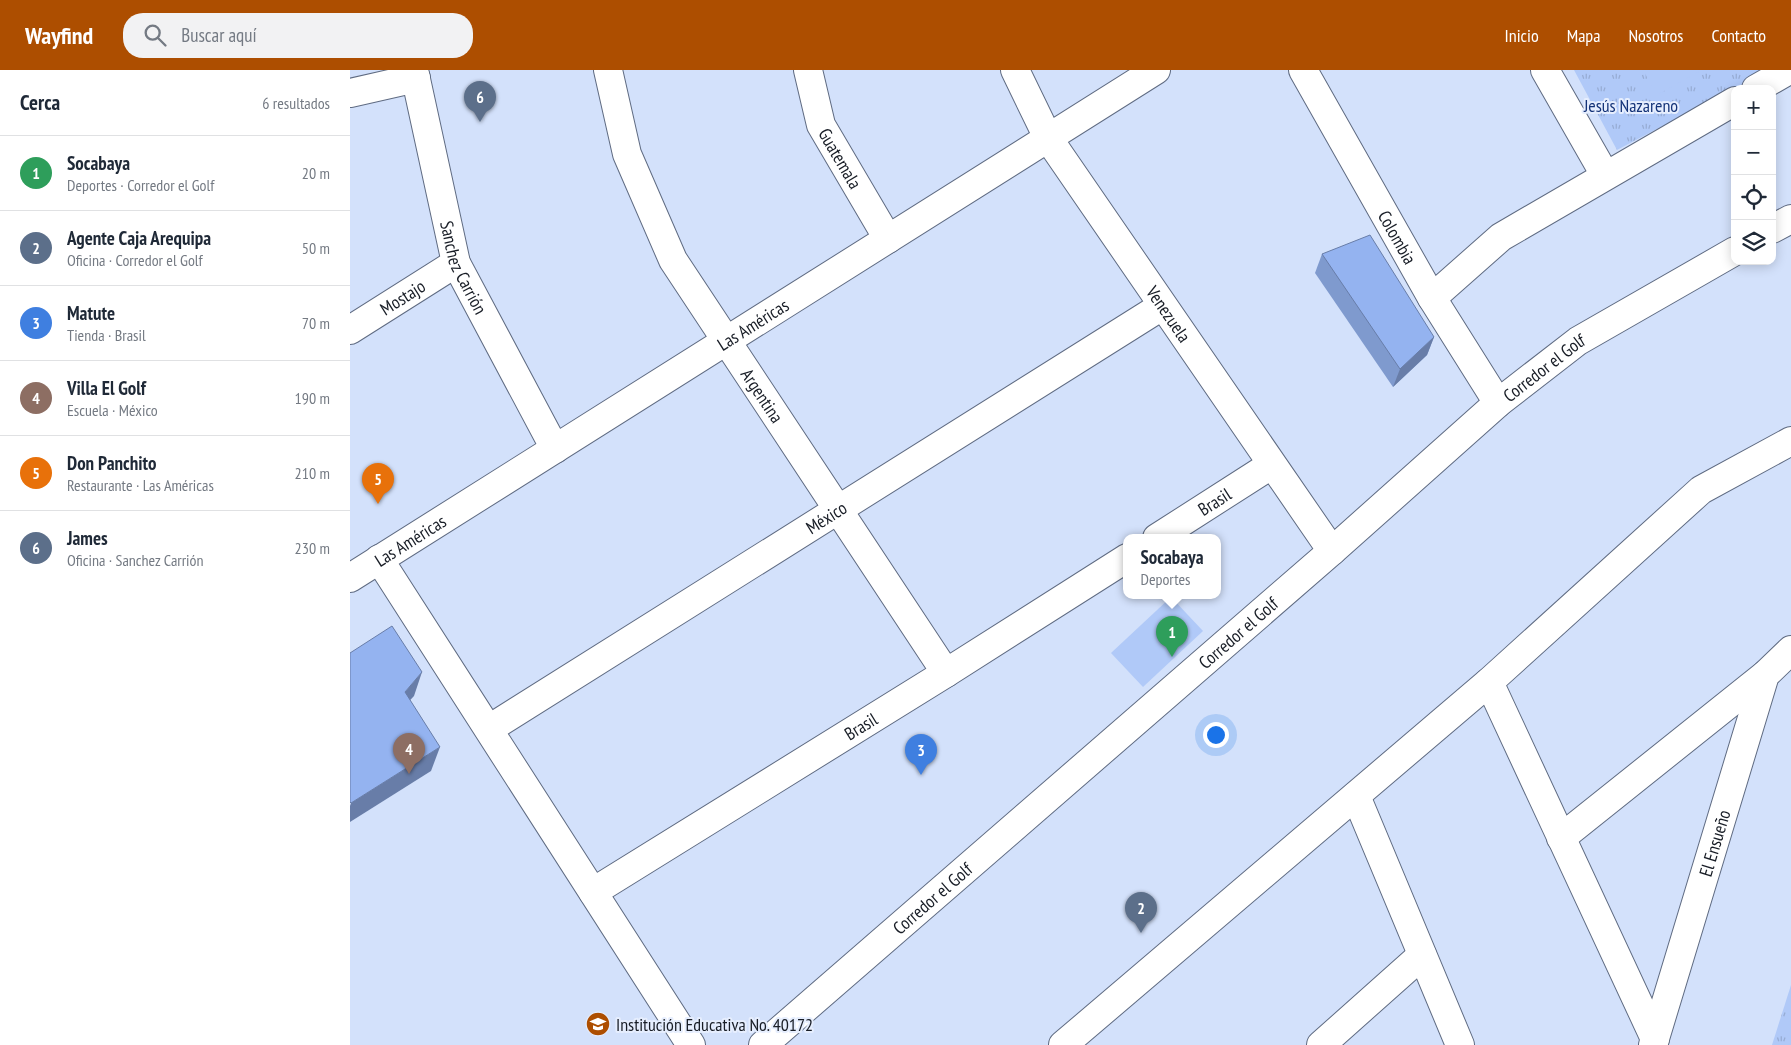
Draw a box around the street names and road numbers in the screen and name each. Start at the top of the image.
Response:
street label: Guatemala [814,124,867,193]
street label: Colombia [1373,206,1422,268]
street label: Sanchez Carrión [436,218,492,318]
street label: Mostajo [375,274,430,320]
street label: Venezuela [1141,280,1196,346]
street label: Las Américas [713,293,793,355]
street label: Corredor el Golf [1498,327,1590,407]
street label: Argentina [736,364,789,427]
street label: Brasil [1193,482,1236,520]
street label: México [801,496,851,539]
street label: Las Américas [370,509,450,571]
street label: Corredor el Golf [1193,591,1284,673]
street label: Brasil [840,707,882,745]
street label: El Ensueño [1693,807,1735,879]
street label: Corredor el Golf [888,856,978,939]

